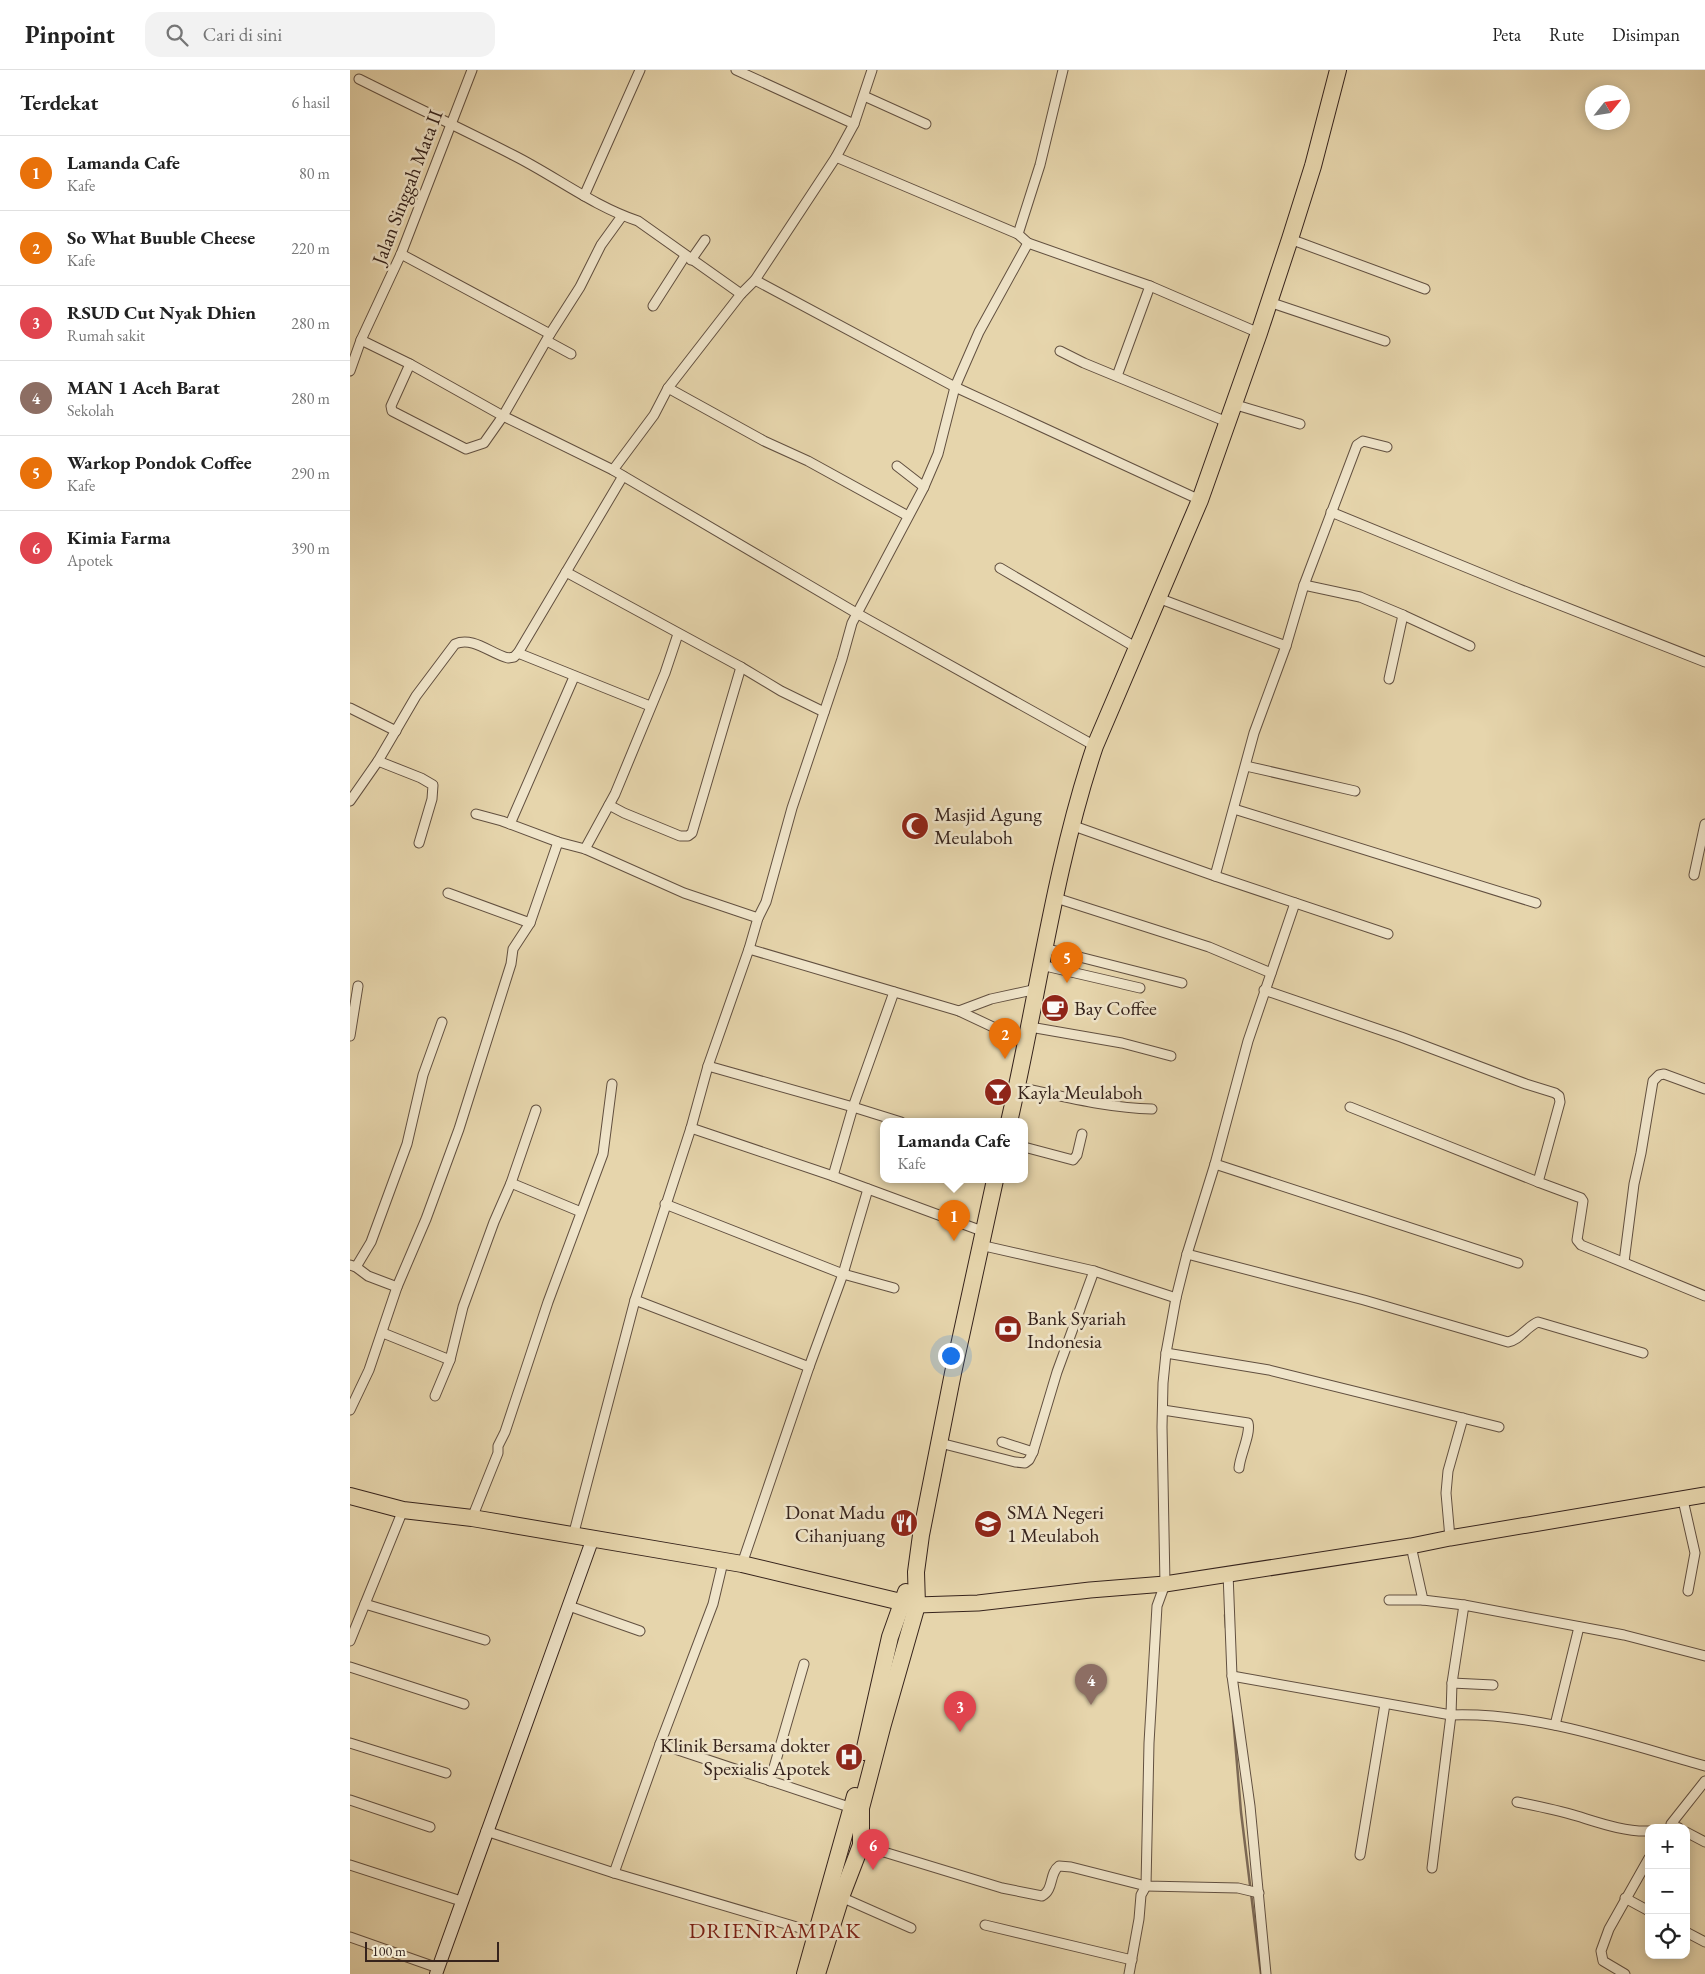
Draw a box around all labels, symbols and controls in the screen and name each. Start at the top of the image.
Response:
search box [145,12,495,57]
text: Pinpoint [25,19,115,50]
icon: search [163,21,191,49]
text: Cari di sini [203,22,282,47]
text: Peta [1492,23,1521,46]
text: Rute [1549,23,1584,46]
text: Disimpan [1612,23,1680,46]
north arrow [1585,85,1630,130]
text: Terdekat [20,89,98,116]
text: 6 hasil [292,92,330,113]
street label: Jalan Singgah Mata II [365,106,449,270]
text: Lamanda Cafe [67,150,180,175]
text: 1 [32,163,40,184]
text: 80 m [299,163,330,184]
text: Kafe [67,175,95,196]
text: So What Buuble Cheese [67,225,255,250]
text: 2 [32,238,40,259]
text: 220 m [291,238,330,259]
text: Kafe [67,250,95,271]
text: RSUD Cut Nyak Dhien [67,300,256,325]
text: 3 [32,313,40,334]
text: 280 m [291,313,330,334]
text: Rumah sakit [67,325,145,346]
text: MAN 1 Aceh Barat [67,375,220,400]
text: 4 [32,388,40,409]
text: 280 m [291,388,330,409]
text: Sekolah [67,400,114,421]
text: Warkop Pondok Coffee [67,450,252,475]
text: 5 [32,463,40,484]
text: 290 m [291,463,330,484]
text: Kafe [67,475,95,496]
text: Kimia Farma [67,525,171,550]
text: 6 [32,538,40,559]
text: 390 m [291,538,330,559]
text: Apotek [67,550,113,571]
place label: Masjid Agung Meulaboh [934,801,1042,850]
mosque icon: Masjid Agung Meulaboh [900,811,930,841]
pin: 5 [1051,942,1083,983]
cafe icon: Bay Coffee [1040,993,1070,1023]
place label: Bay Coffee [1074,995,1157,1021]
pin: 2 [989,1018,1021,1059]
bar icon: Kayla Meulaboh [983,1077,1013,1107]
place label: Kayla Meulaboh [1017,1079,1143,1105]
popup [880,1118,1028,1183]
text: Lamanda Cafe [897,1128,1011,1153]
text: Kafe [897,1153,926,1174]
pin: 1 [938,1200,970,1241]
place label: Bank Syariah Indonesia [1027,1305,1126,1354]
bank icon: Bank Syariah Indonesia [993,1314,1023,1344]
your location [938,1343,964,1369]
place label: Donat Madu Cihanjuang [785,1499,885,1548]
place label: SMA Negeri 1 Meulaboh [1007,1499,1104,1548]
restaurant icon: Donat Madu Cihanjuang [889,1508,919,1538]
school or university icon: SMA Negeri 1 Meulaboh [973,1509,1003,1539]
pin: 4 [1075,1664,1107,1705]
pin: 3 [944,1691,976,1732]
place label: Klinik Bersama dokter Spexialis Apotek [660,1732,831,1781]
hospital icon: Klinik Bersama dokter Spexialis Apotek [834,1742,864,1772]
map controls [1645,1824,1690,1959]
button: + [1645,1824,1690,1869]
pin: 6 [857,1829,889,1870]
button: − [1645,1869,1690,1914]
button: locate [1645,1914,1690,1959]
district label: DRIENRAMPAK [689,1916,861,1945]
scale bar [365,1939,499,1962]
text: 100 m [372,1942,406,1960]

